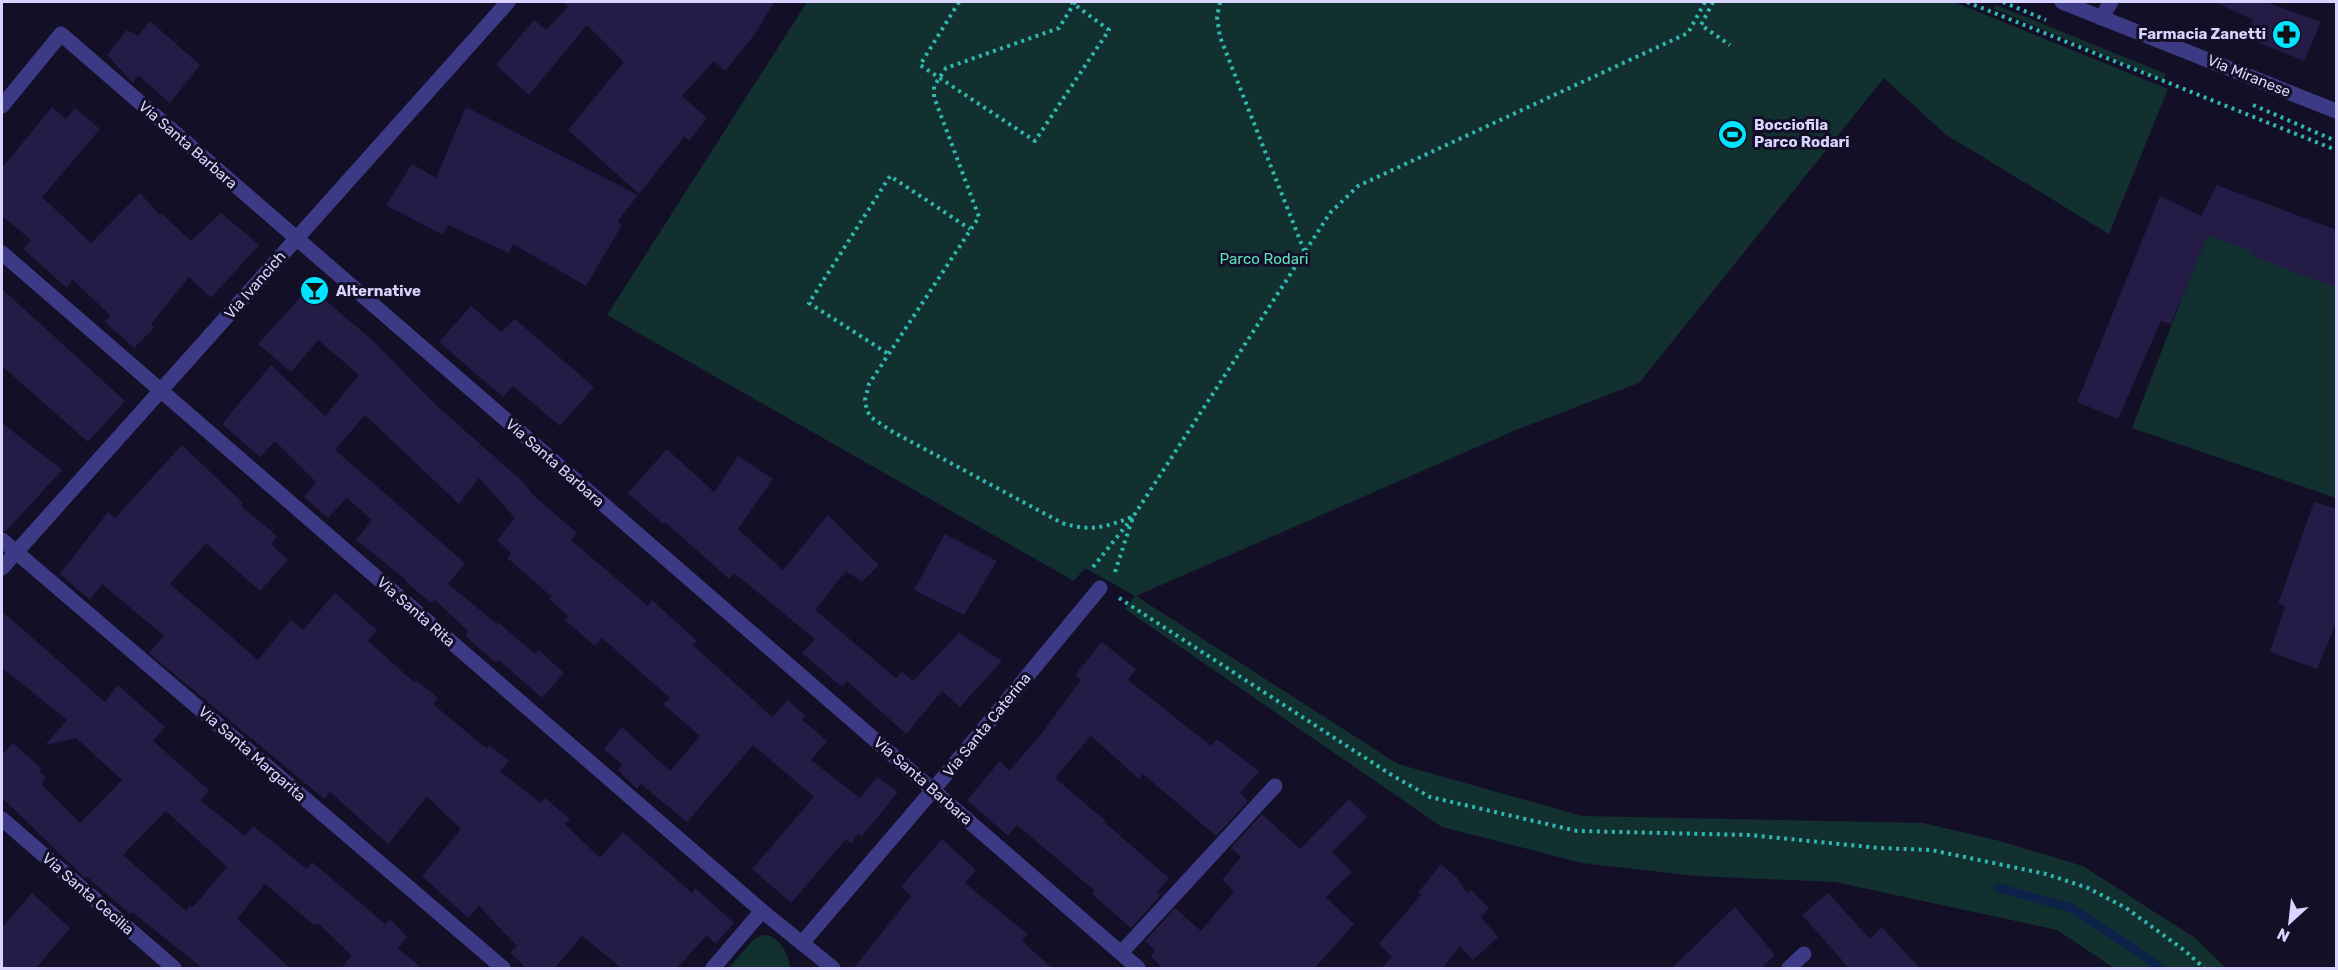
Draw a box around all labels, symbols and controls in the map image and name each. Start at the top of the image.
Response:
pharmacy icon: Farmacia Zanetti [2271,18,2303,50]
place label: Farmacia Zanetti [2138,25,2266,43]
street label: Via Miranese [2205,51,2293,101]
street label: Via Santa Barbara [135,97,241,193]
place label: Bocciofila Parco Rodari [1754,116,1850,151]
sports icon: Bocciofila Parco Rodari [1717,118,1749,150]
street label: Via Ivancich [221,247,289,323]
park label: Parco Rodari [1220,250,1308,268]
bar icon: Alternative [299,275,331,307]
place label: Alternative [336,282,421,300]
street label: Via Santa Barbara [502,415,608,511]
street label: Via Santa Rita [373,573,459,651]
street label: Via Santa Caterina [939,669,1035,781]
street label: Via Santa Margarita [195,703,309,805]
street label: Via Santa Barbara [870,733,976,829]
street label: Via Santa Cecilia [38,849,138,939]
north arrow [2260,892,2320,952]
text: N [2274,924,2293,946]

